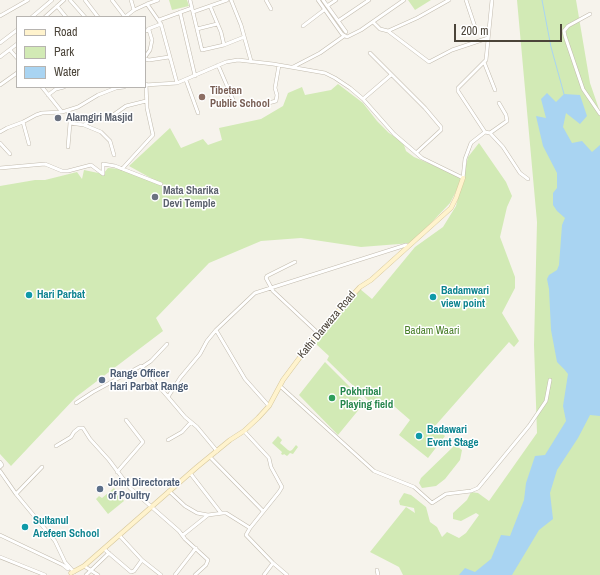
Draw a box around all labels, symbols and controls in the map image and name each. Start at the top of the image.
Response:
legend [16,16,146,88]
scale bar [456,16,564,42]
text: 200 m [461,23,488,39]
text: Road [54,24,78,40]
text: Park [54,44,74,60]
text: Water [54,64,80,80]
place label: Tibetan Public School [210,84,270,110]
marker: Tibetan Public School [197,92,207,102]
place label: Alamgiri Masjid [66,111,133,125]
marker: Alamgiri Masjid [53,113,63,123]
place label: Mata Sharika Devi Temple [163,184,219,210]
marker: Mata Sharika Devi Temple [150,192,160,202]
place label: Badamwari view point [441,284,489,310]
place label: Hari Parbat [37,288,85,302]
street label: Kathi Darwaza Road [295,289,359,361]
marker: Hari Parbat [24,290,34,300]
marker: Badamwari view point [428,292,438,302]
park label: Badam Waari [405,324,459,338]
place label: Range Officer Hari Parbat Range [110,367,188,393]
marker: Range Officer Hari Parbat Range [97,375,107,385]
place label: Pokhribal Playing field [340,385,393,411]
marker: Pokhribal Playing field [327,393,337,403]
place label: Badawari Event Stage [427,423,479,449]
marker: Badawari Event Stage [414,431,424,441]
place label: Joint Directorate of Poultry [108,476,180,502]
marker: Joint Directorate of Poultry [95,484,105,494]
place label: Sultanul Arefeen School [33,514,99,540]
marker: Sultanul Arefeen School [20,522,30,532]

